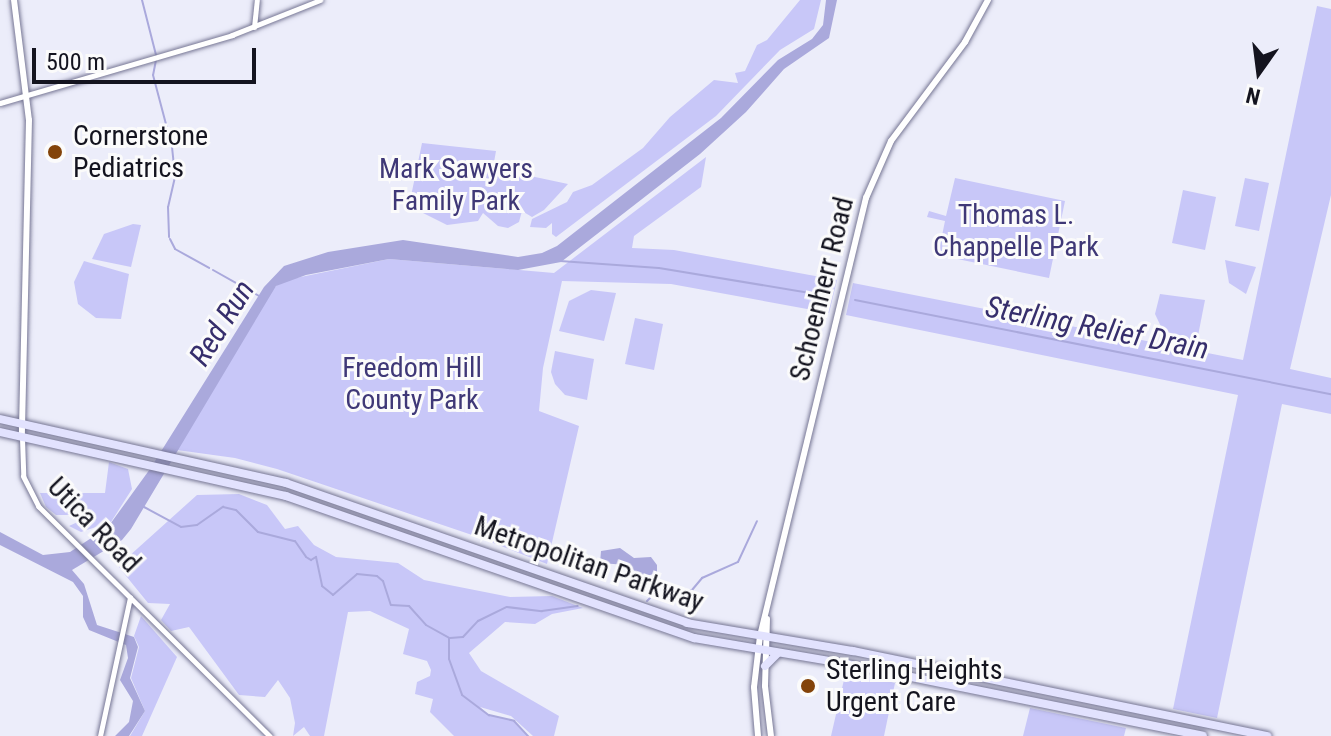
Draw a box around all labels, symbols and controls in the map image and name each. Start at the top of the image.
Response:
scale bar [36,32,260,82]
north arrow [1219,32,1299,112]
text: 500 m [46,48,105,76]
text: N [1244,82,1263,110]
place label: Cornerstone Pediatrics [73,119,208,185]
marker: Cornerstone Pediatrics [44,141,66,163]
park label: Mark Sawyers Family Park [379,152,533,218]
street label: Schoenherr Road [783,194,861,384]
park label: Thomas L. Chappelle Park [933,198,1099,264]
water label: Red Run [182,274,262,372]
water label: Sterling Relief Drain [982,289,1212,367]
park label: Freedom Hill County Park [342,351,482,417]
street label: Utica Road [40,470,148,580]
street label: Metropolitan Parkway [470,509,708,619]
place label: Sterling Heights Urgent Care [826,653,1002,719]
marker: Sterling Heights Urgent Care [797,675,819,697]

